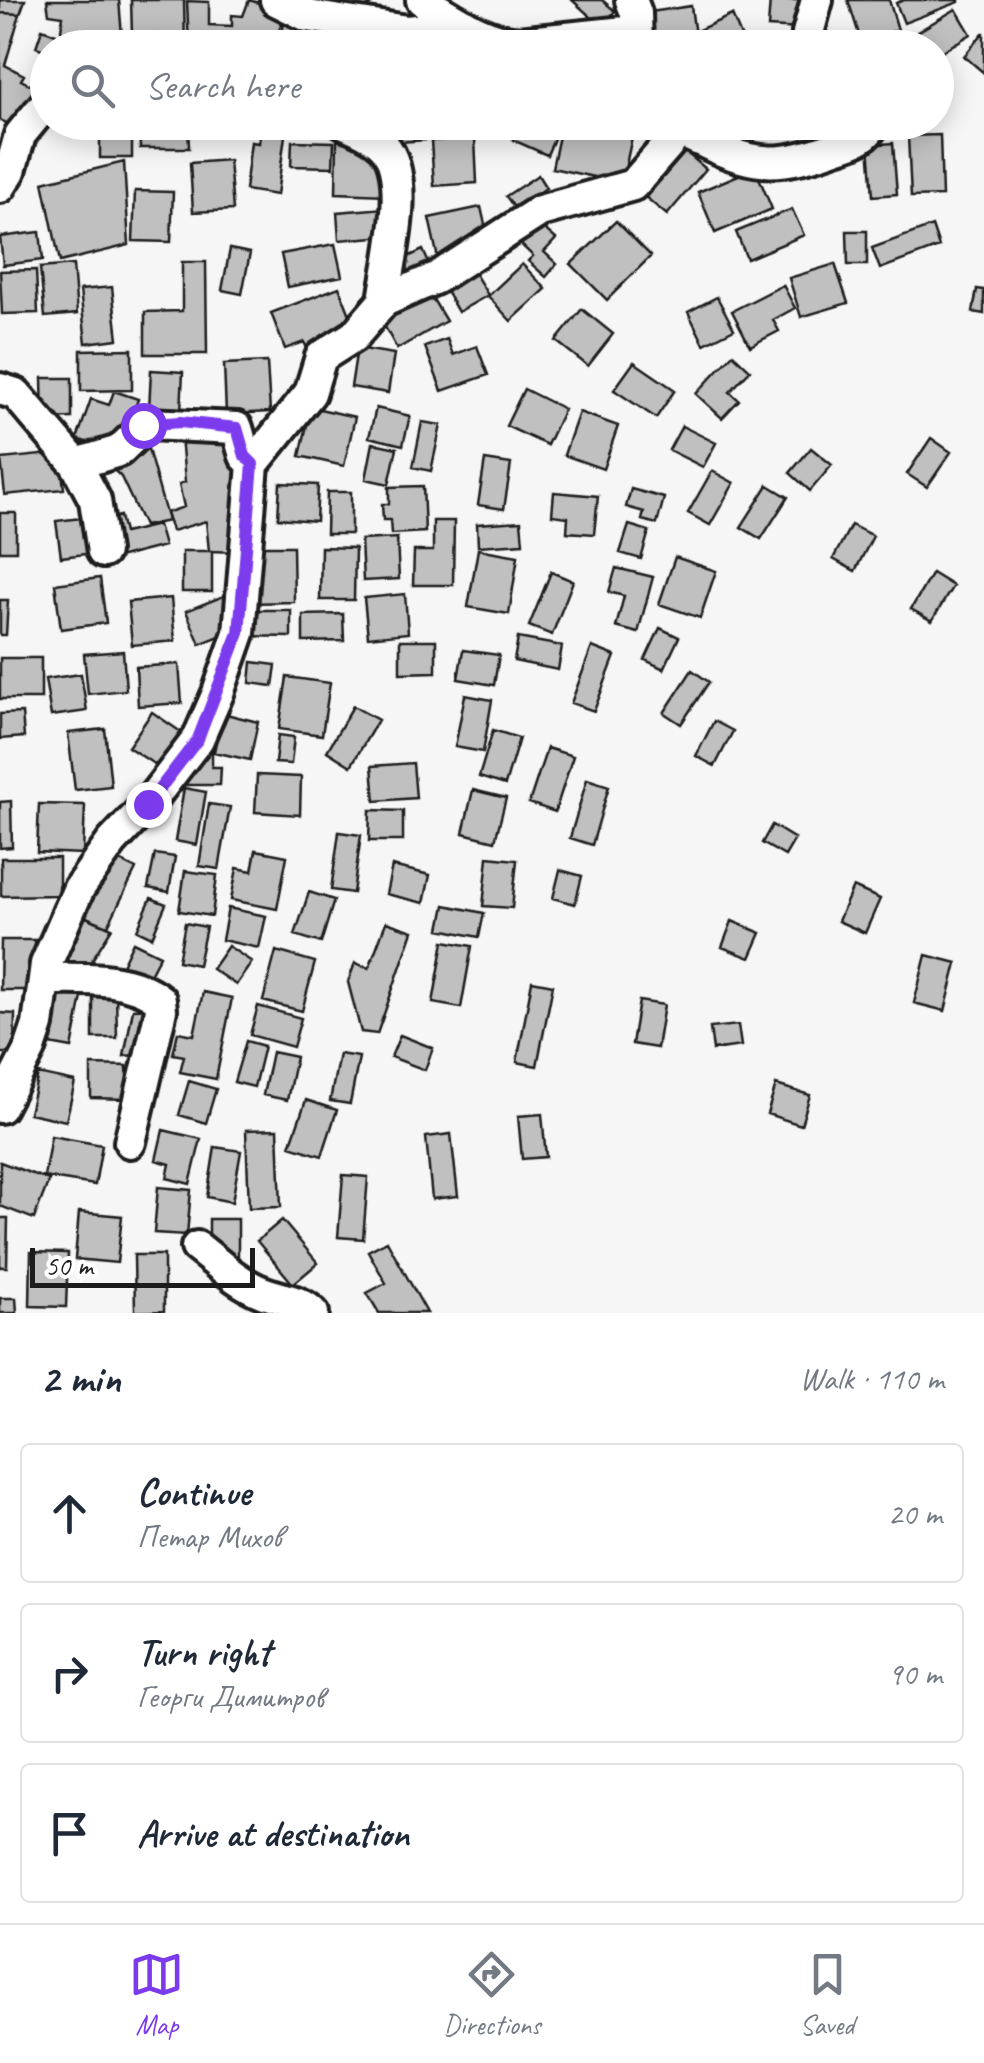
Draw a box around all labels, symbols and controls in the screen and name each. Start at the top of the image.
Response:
search box [30,30,954,140]
icon: search [65,58,120,113]
text: Search here [145,62,300,109]
route start [121,403,167,449]
route end [126,782,172,828]
scale bar [30,1243,255,1288]
text: 50 m [45,1248,93,1283]
text: 2 min [40,1352,120,1405]
text: Walk · 110 m [800,1358,944,1399]
text: Continue [137,1469,251,1516]
icon: ahead [42,1486,97,1541]
text: 20 m [888,1493,942,1534]
text: Петар Михов [137,1516,282,1557]
text: Turn right [137,1629,271,1676]
icon: right [42,1646,97,1701]
text: 90 m [888,1653,942,1694]
text: Георги Димитров [137,1676,324,1717]
icon: arrive [42,1806,97,1861]
text: Arrive at destination [137,1810,409,1857]
tab: Map [129,1947,184,2042]
tab: Directions [443,1947,541,2042]
tab: Saved [800,1947,855,2042]

